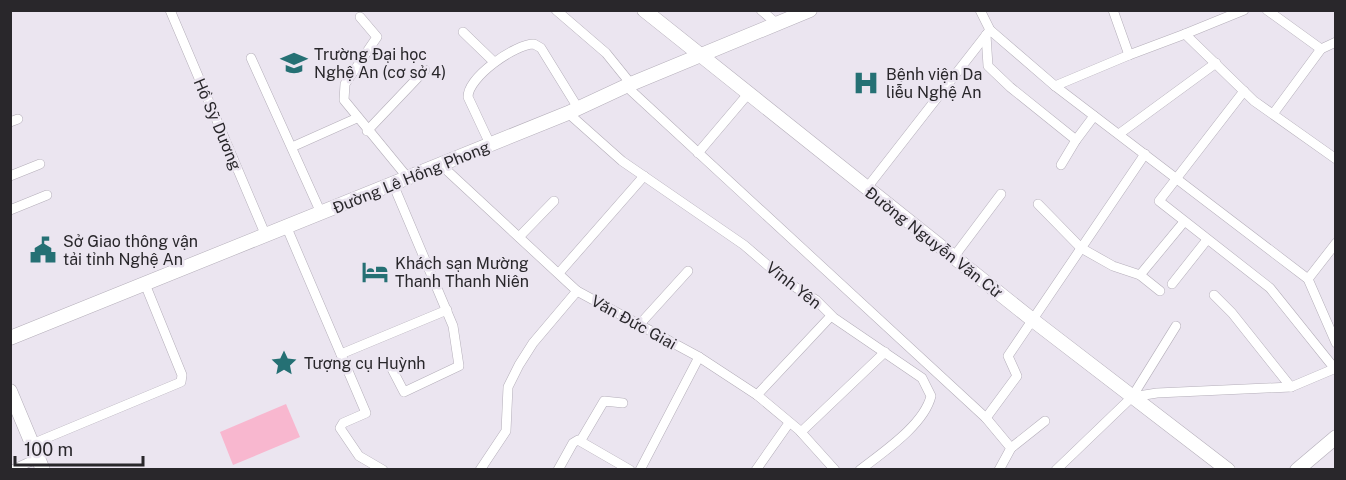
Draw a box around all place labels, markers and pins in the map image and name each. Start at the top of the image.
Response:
place label: Trường Đại học Nghệ An (cơ sở 4) [314,45,446,82]
school or university icon: Trường Đại học Nghệ An (cơ sở 4) [279,48,309,78]
place label: Bệnh viện Da liễu Nghệ An [886,65,982,102]
hospital icon: Bệnh viện Da liễu Nghệ An [851,68,881,98]
place label: Sở Giao thông vận tải tỉnh Nghệ An [63,232,198,269]
public building icon: Sở Giao thông vận tải tỉnh Nghệ An [28,235,58,265]
place label: Khách sạn Mường Thanh Thanh Niên [395,254,529,291]
hotel icon: Khách sạn Mường Thanh Thanh Niên [360,257,390,287]
place icon: Tượng cụ Huỳnh [269,348,299,378]
place label: Tượng cụ Huỳnh [304,354,426,373]

